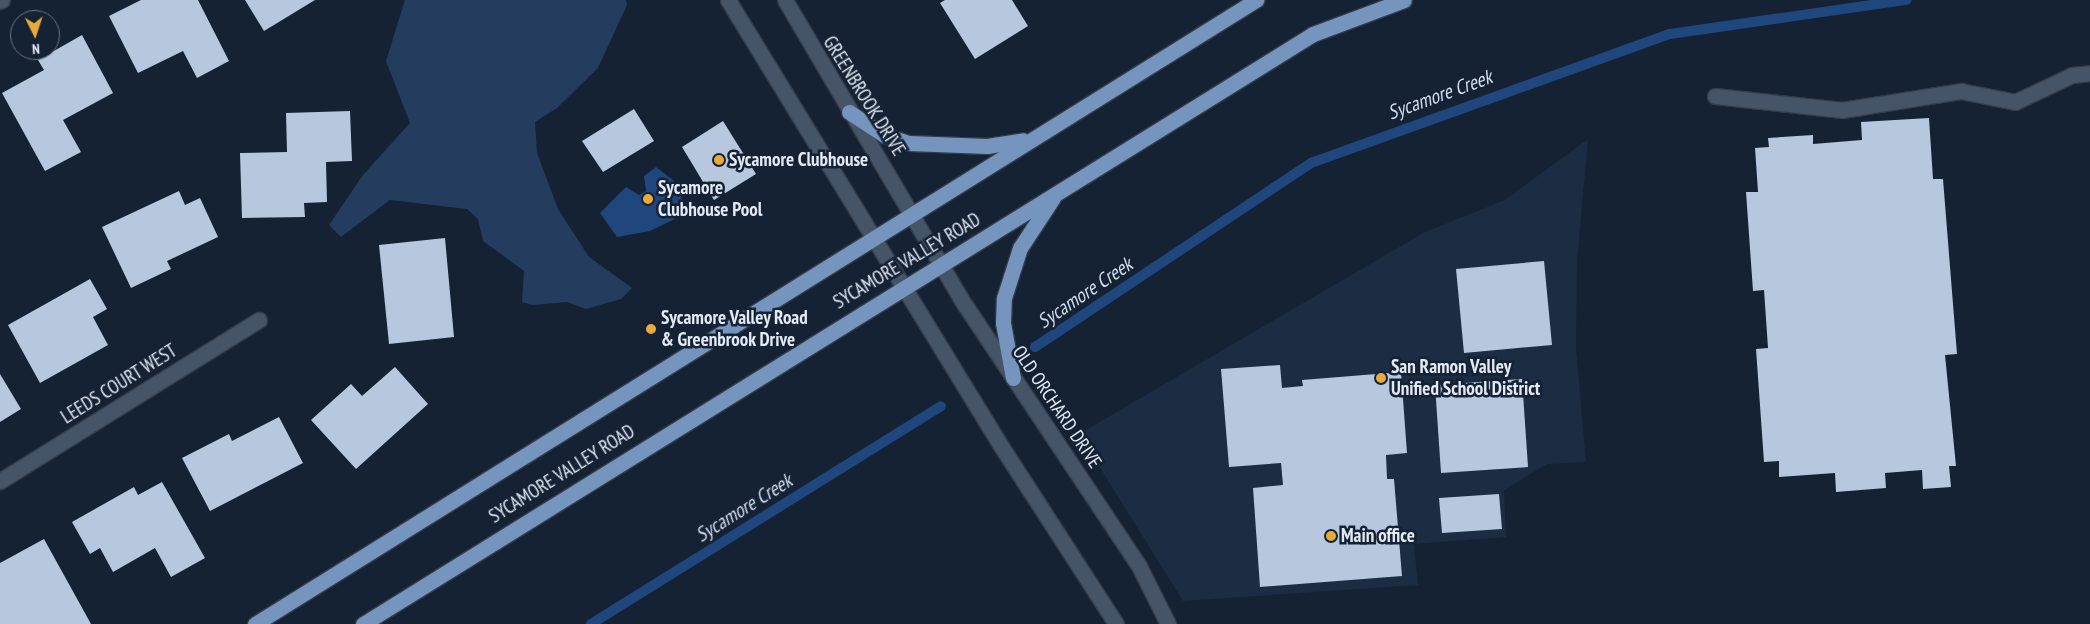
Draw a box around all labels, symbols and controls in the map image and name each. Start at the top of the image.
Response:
north arrow [10,10,60,60]
street label: GREENBROOK DRIVE [818,32,910,160]
text: N [32,40,40,58]
water label: Sycamore Creek [1385,65,1495,125]
place label: Sycamore Clubhouse [729,149,868,171]
marker: Sycamore Clubhouse [713,154,725,166]
place label: Sycamore Clubhouse Pool [658,177,762,221]
marker: Sycamore Clubhouse Pool [642,193,654,205]
street label: SYCAMORE VALLEY ROAD [829,208,985,314]
water label: Sycamore Creek [1033,252,1137,334]
place label: Sycamore Valley Road & Greenbrook Drive [661,307,809,351]
marker: Sycamore Valley Road & Greenbrook Drive [645,323,657,335]
street label: LEEDS COURT WEST [56,339,182,429]
street label: OLD ORCHARD DRIVE [1008,341,1106,473]
place label: San Ramon Valley Unified School District [1391,356,1540,400]
marker: San Ramon Valley Unified School District [1375,372,1387,384]
street label: SYCAMORE VALLEY ROAD [485,420,639,528]
water label: Sycamore Creek [691,469,797,547]
place label: Main office [1341,525,1415,547]
marker: Main office [1325,530,1337,542]

